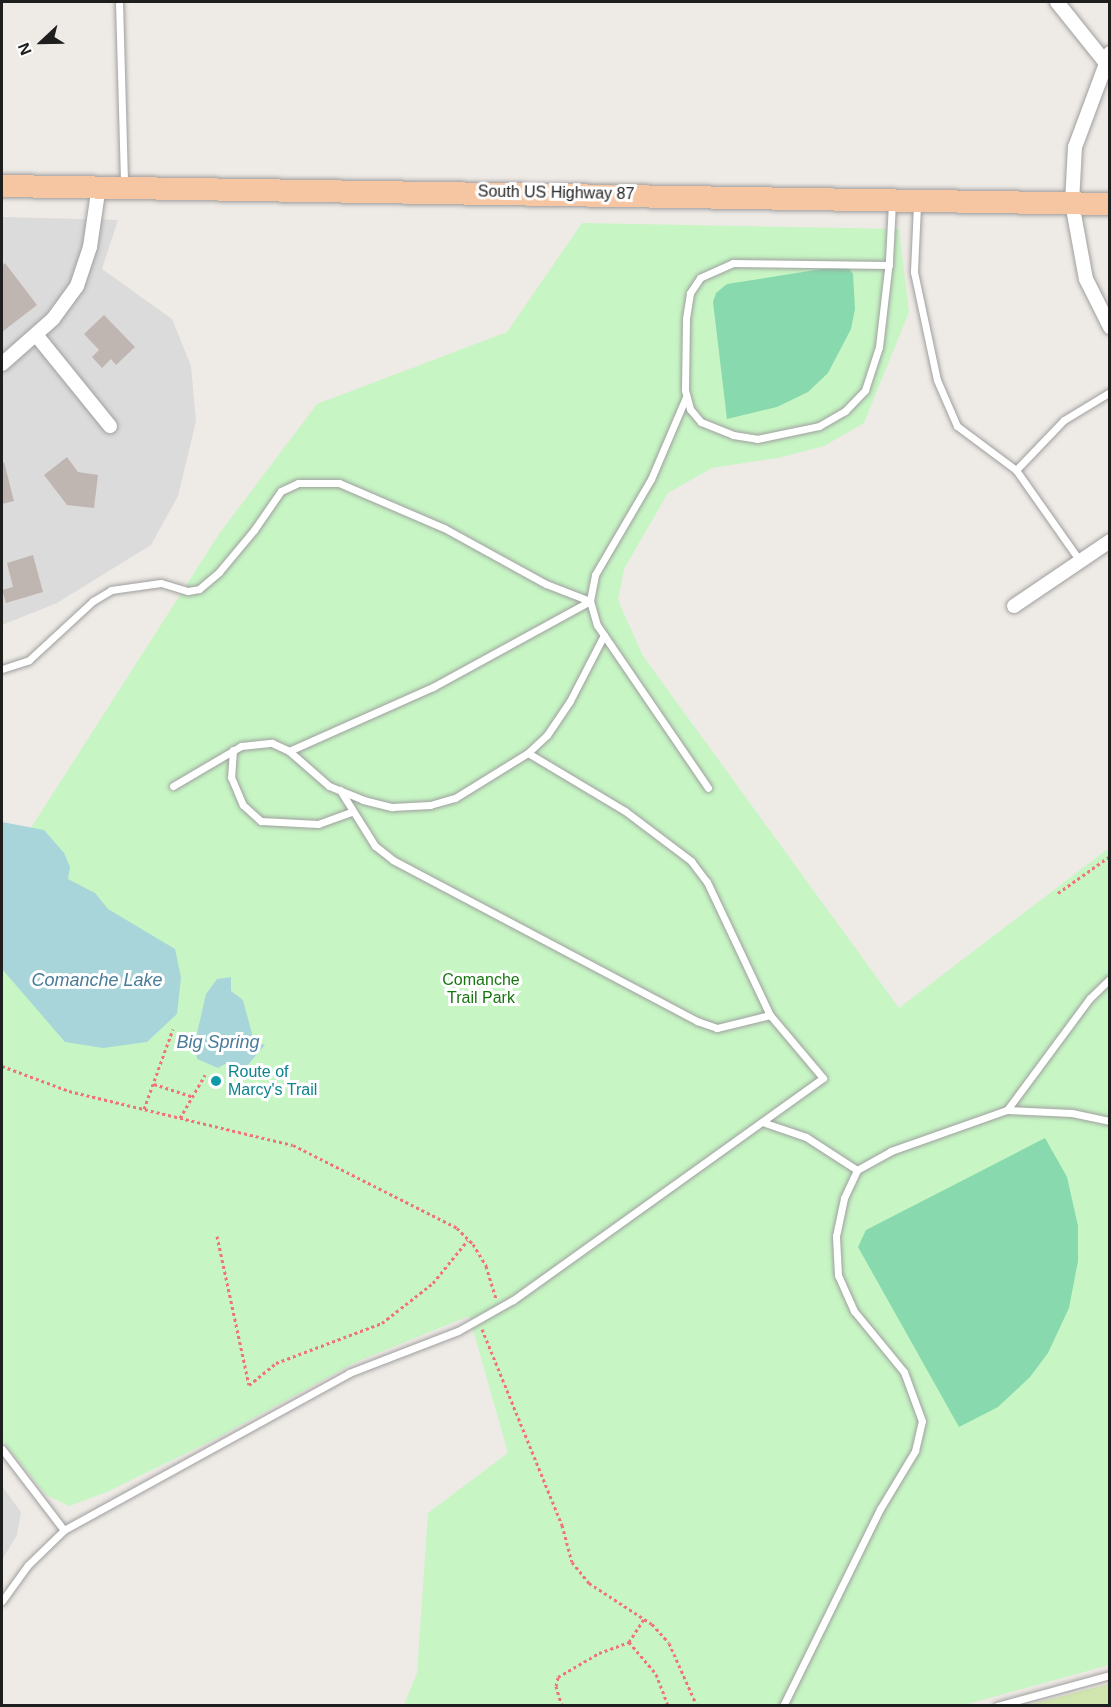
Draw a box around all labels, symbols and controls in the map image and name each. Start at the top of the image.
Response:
north arrow [12,12,72,72]
text: N [15,40,35,57]
street label: South US Highway 87 [478,182,634,204]
water label: Comanche Lake [31,969,163,991]
park label: Comanche Trail Park [442,970,520,1008]
water label: Big Spring [176,1031,260,1053]
place label: Route of Marcy's Trail [228,1062,318,1100]
marker: Route of Marcy's Trail [209,1074,223,1088]

